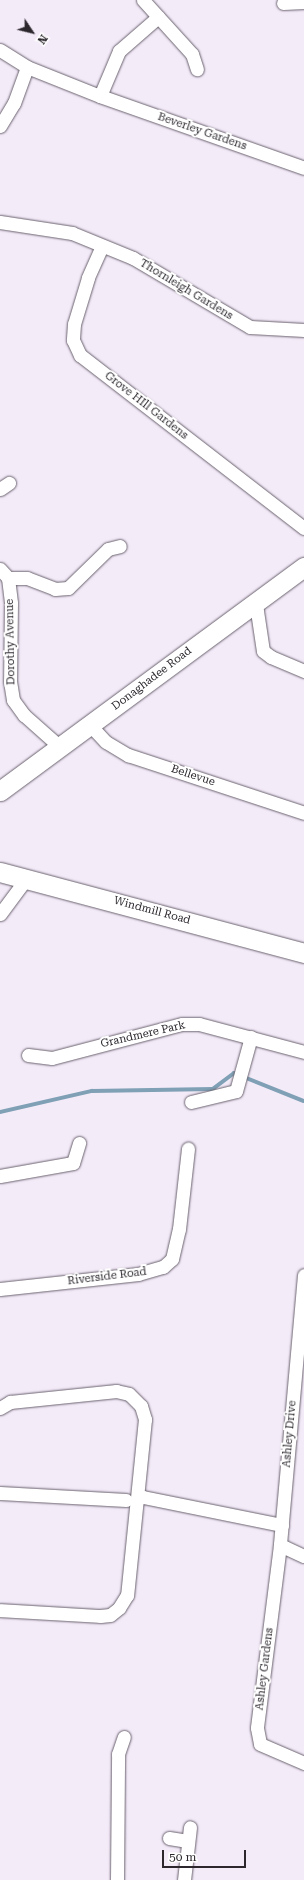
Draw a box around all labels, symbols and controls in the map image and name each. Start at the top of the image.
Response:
north arrow [12,12,52,52]
text: N [34,32,50,46]
street label: Beverley Gardens [156,111,248,153]
street label: Thornleigh Gardens [137,257,235,323]
street label: Grove HIll Gardens [102,369,190,443]
street label: Dorothy Avenue [4,599,18,685]
street label: Donaghadee Road [109,645,195,713]
street label: Bellevue [169,763,217,789]
street label: Windmill Road [112,894,192,928]
street label: Grandmere Park [99,1019,187,1051]
street label: Riverside Road [67,1266,147,1288]
street label: Ashley Drive [280,1400,300,1468]
street label: Ashley Gardens [253,1627,277,1711]
scale bar [164,1842,248,1868]
text: 50 m [169,1850,196,1864]

